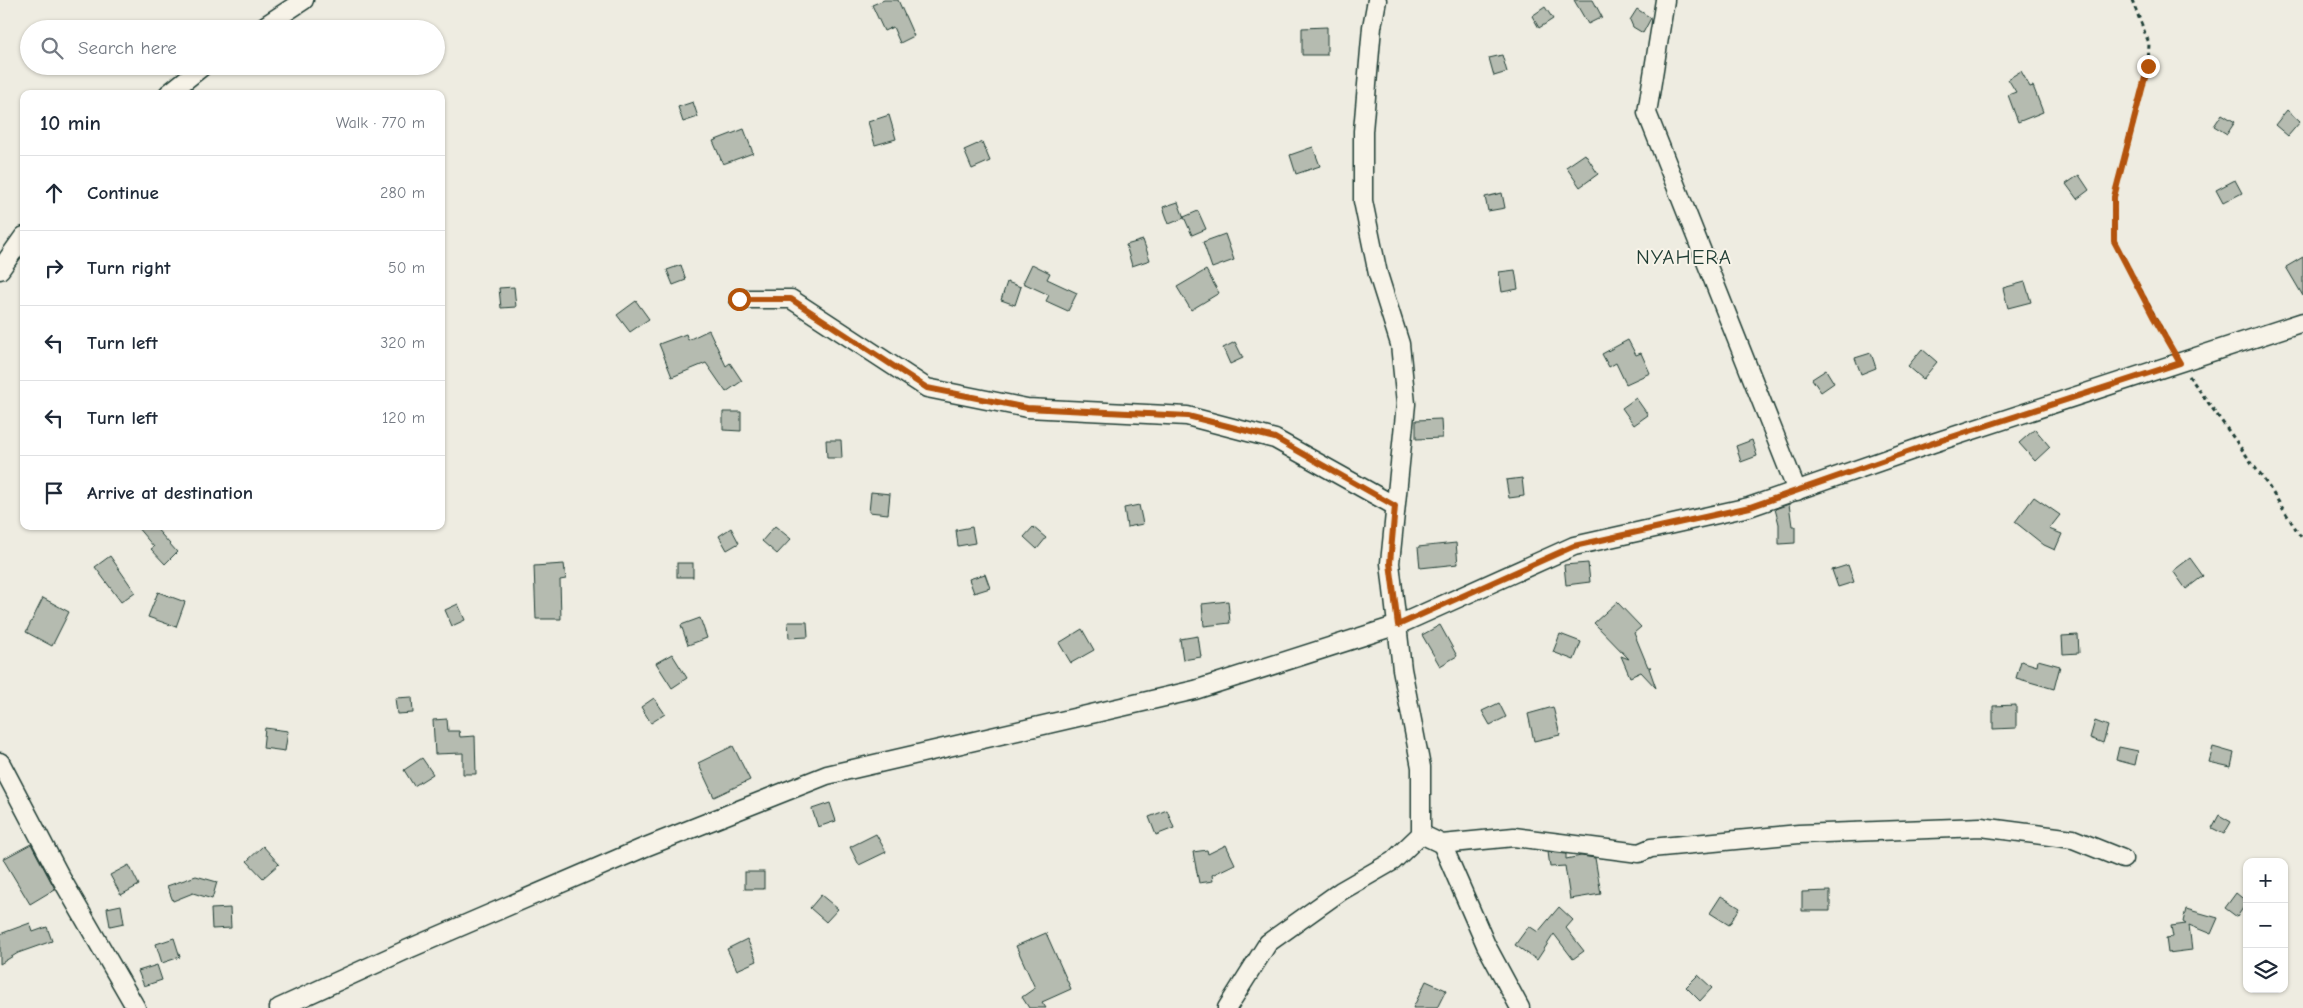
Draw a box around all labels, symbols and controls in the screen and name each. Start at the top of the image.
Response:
search box [20,20,445,75]
icon: search [38,34,66,62]
text: Search here [78,37,177,59]
route end [2137,55,2160,78]
text: 10 min [40,111,101,135]
text: Walk · 770 m [336,114,425,132]
icon: ahead [40,179,68,207]
text: Continue [87,182,159,204]
text: 280 m [380,184,425,202]
district label: NYAHERA [1636,245,1732,269]
icon: right [40,254,68,282]
text: Turn right [87,257,171,279]
text: 50 m [388,259,425,277]
route start [728,288,751,311]
icon: left [40,329,68,357]
text: Turn left [87,332,158,354]
text: 320 m [380,334,425,352]
icon: left [40,404,68,432]
text: Turn left [87,407,158,429]
text: 120 m [382,409,425,427]
icon: arrive [40,479,68,507]
text: Arrive at destination [87,482,253,504]
map controls [2243,858,2288,993]
button: + [2243,858,2288,903]
button: − [2243,903,2288,948]
button: layers [2243,948,2288,993]

